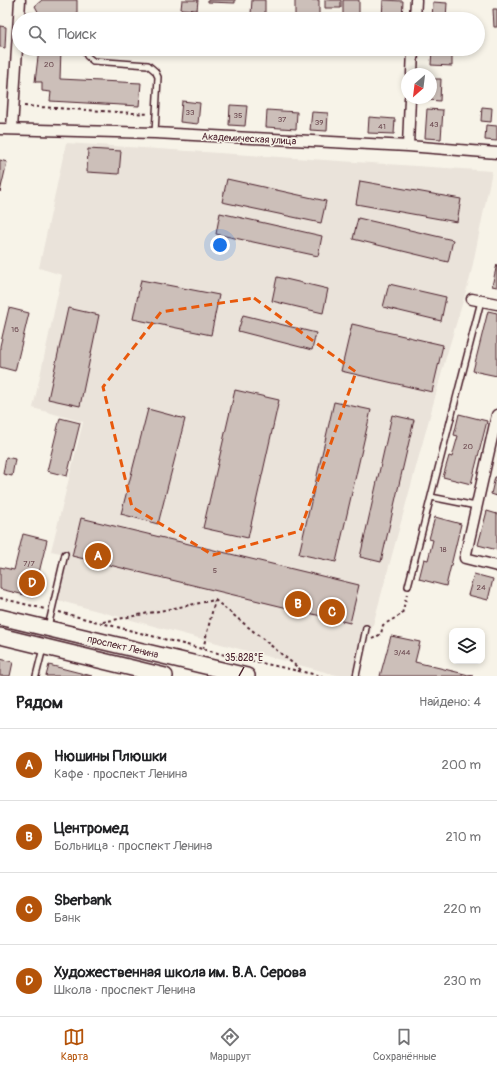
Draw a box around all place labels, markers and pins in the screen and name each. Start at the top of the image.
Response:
pin: A [85,541,111,571]
pin: D [19,568,45,598]
pin: B [285,589,311,619]
pin: C [319,597,345,627]

